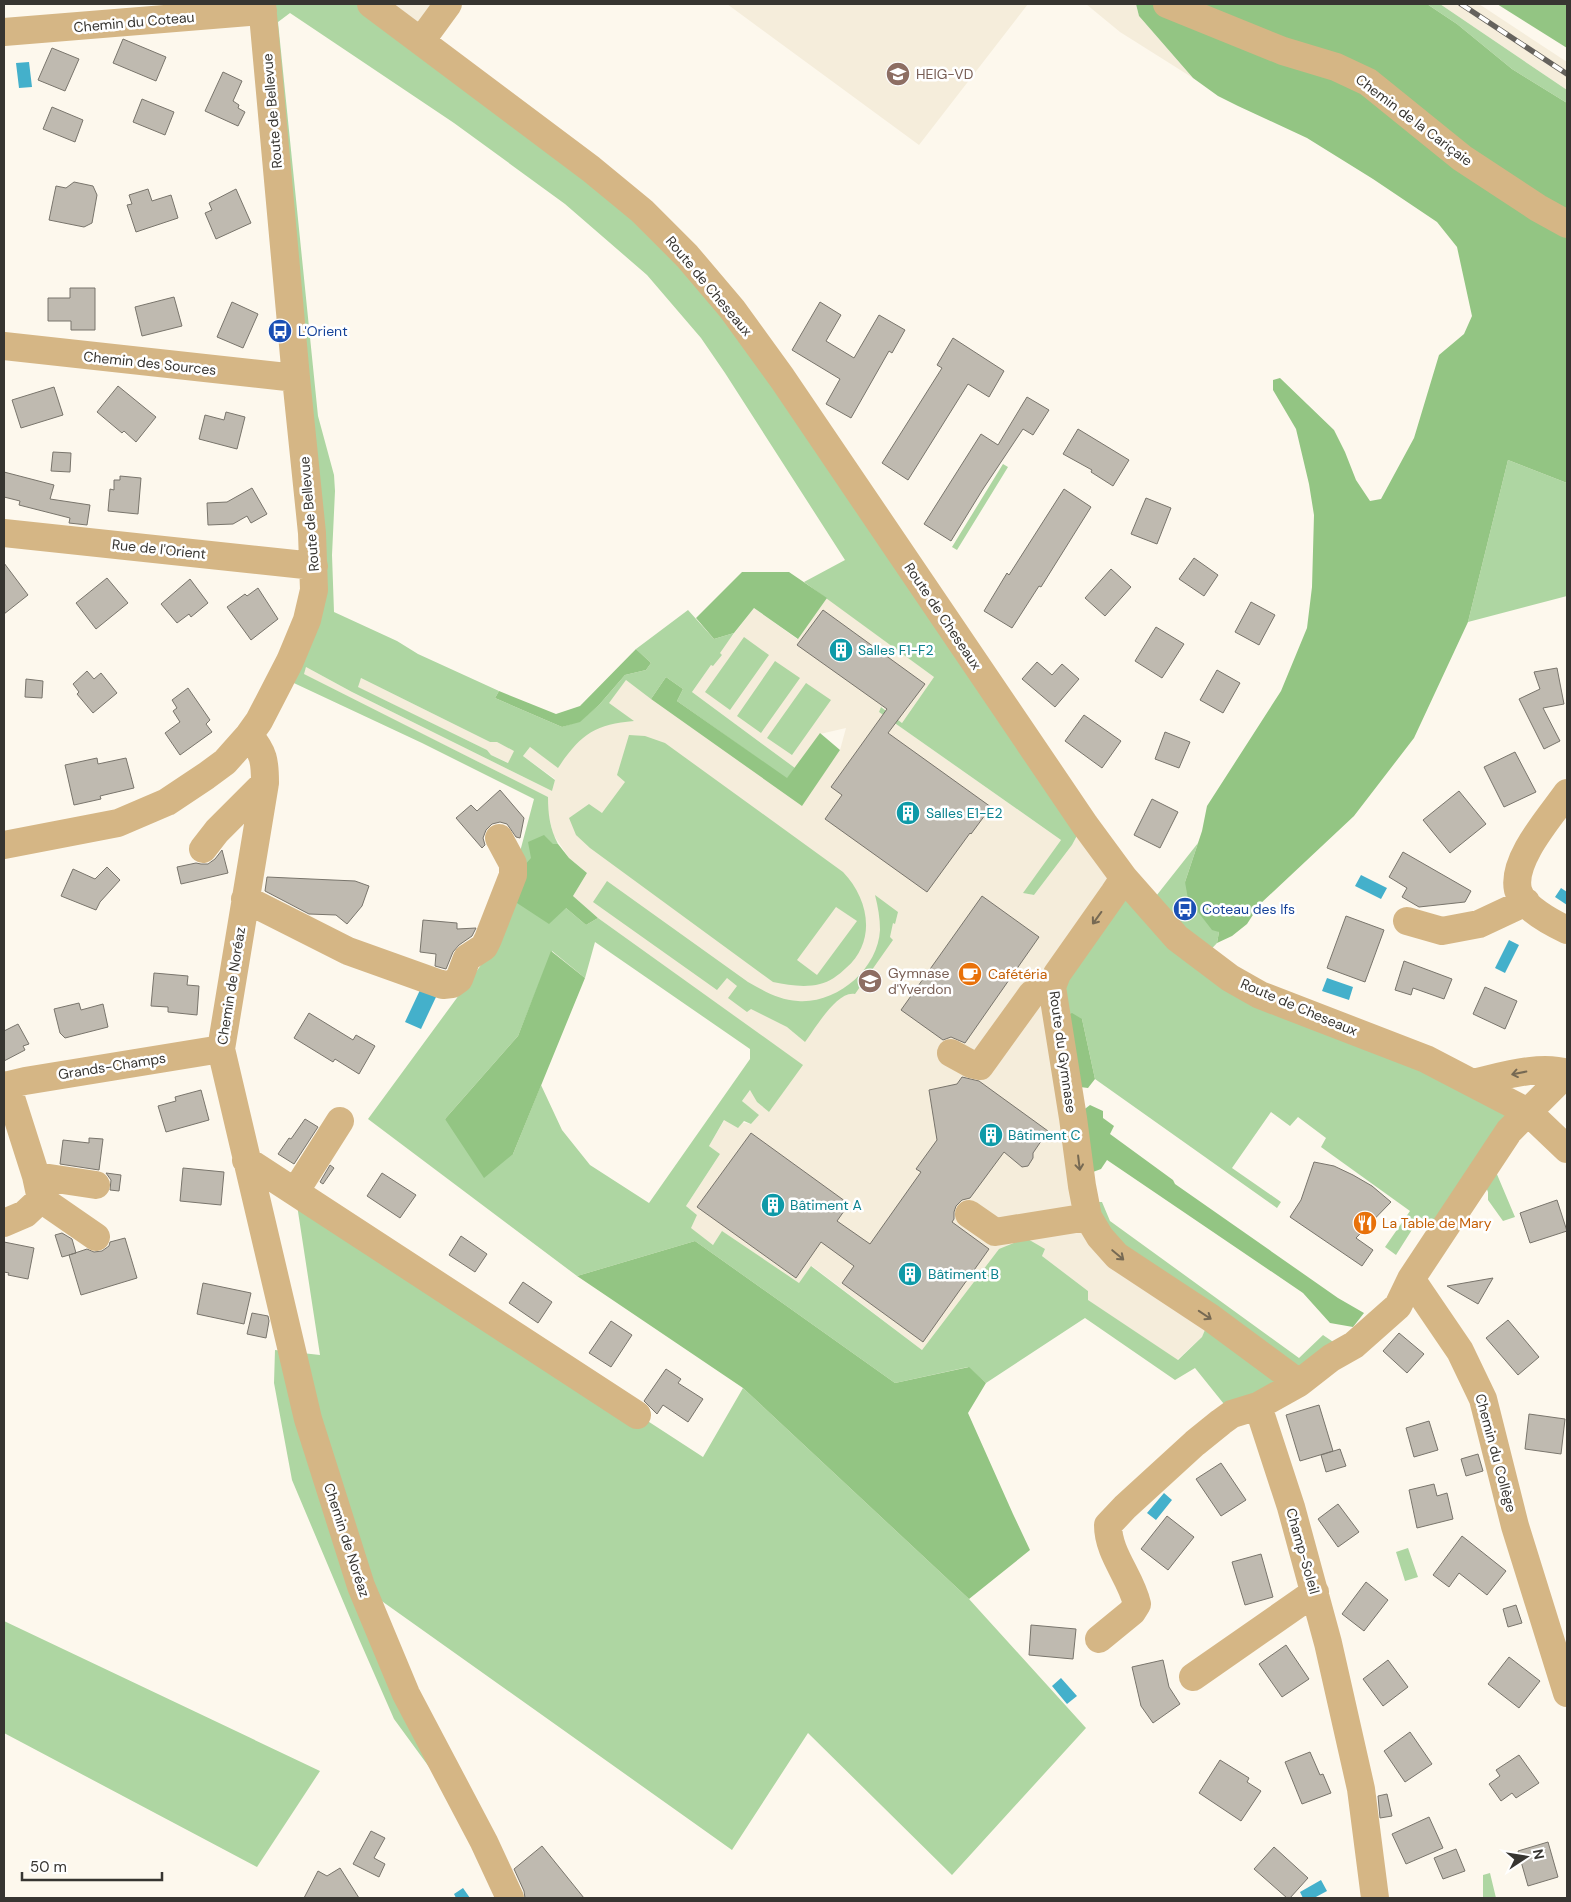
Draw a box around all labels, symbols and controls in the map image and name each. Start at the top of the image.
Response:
street label: Chemin du Coteau [73,8,195,36]
street label: Route de Bellevue [258,53,286,169]
school or university icon: HEIG-VD [885,61,911,87]
place label: HEIG-VD [916,65,973,83]
street label: Chemin de la Cariçaie [1352,70,1476,170]
street label: Route de Cheseaux [662,232,756,340]
bus stop icon: L'Orient [267,318,293,344]
place label: L'Orient [298,322,348,340]
street label: Chemin des Sources [83,347,217,379]
street label: Route de Bellevue [295,456,323,572]
street label: Rue de l'Orient [111,535,207,563]
street label: Route de Cheseaux [901,559,986,673]
building icon: Salles F1-F2 [828,637,854,663]
place label: Salles F1-F2 [858,641,934,659]
building icon: Salles E1-E2 [895,800,921,826]
place label: Salles E1-E2 [926,804,1003,822]
bus stop icon: Coteau des Ifs [1172,896,1198,922]
place label: Coteau des Ifs [1202,900,1295,918]
one-way arrow [1092,911,1102,925]
street label: Chemin de Noréaz [213,926,249,1046]
cafe icon: Cafétéria [957,961,983,987]
place label: Gymnase d'Yverdon [888,964,952,998]
place label: Cafétéria [988,965,1047,983]
school or university icon: Gymnase d'Yverdon [857,968,883,994]
street label: Route de Cheseaux [1238,974,1360,1040]
street label: Route du Gymnase [1046,990,1080,1114]
street label: Grands-Champs [57,1049,167,1083]
one-way arrow [1512,1069,1528,1079]
building icon: Bâtiment C [978,1122,1004,1148]
place label: Bâtiment C [1008,1126,1080,1144]
one-way arrow [1074,1154,1084,1170]
building icon: Bâtiment A [760,1192,786,1218]
place label: Bâtiment A [790,1196,862,1214]
restaurant icon: La Table de Mary [1352,1210,1378,1236]
place label: La Table de Mary [1382,1214,1492,1232]
one-way arrow [1112,1250,1125,1261]
building icon: Bâtiment B [897,1261,923,1287]
place label: Bâtiment B [928,1265,999,1283]
one-way arrow [1198,1310,1212,1320]
street label: Chemin du Collège [1472,1392,1521,1514]
street label: Chemin de Noréaz [320,1481,374,1599]
street label: Champ-Soleil [1282,1506,1324,1596]
north arrow [1501,1832,1551,1882]
text: N [1529,1847,1549,1861]
scale bar [22,1850,162,1882]
text: 50 m [30,1857,67,1877]

